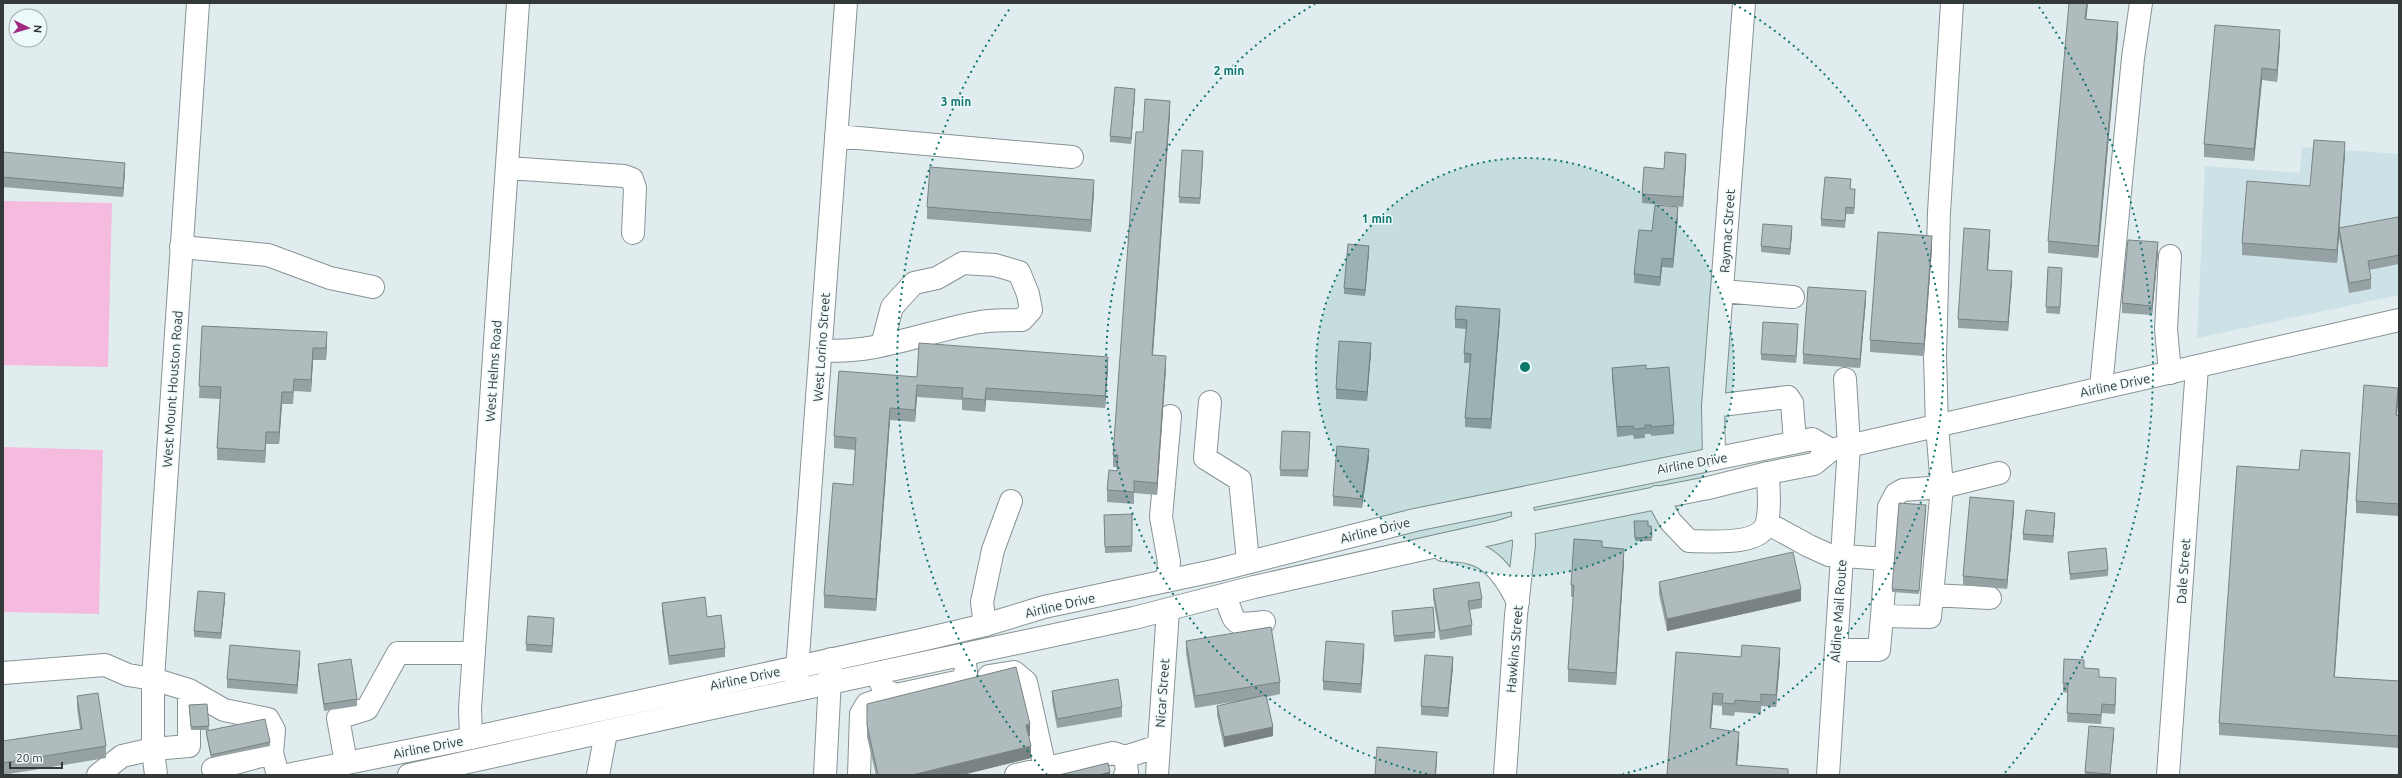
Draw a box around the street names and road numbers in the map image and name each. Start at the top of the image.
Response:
street label: Raymac Street [1717,188,1737,274]
street label: West Lorino Street [810,292,832,402]
street label: West Mount Houston Road [160,310,184,468]
street label: West Helms Road [482,320,504,422]
street label: Airline Drive [2079,371,2151,399]
street label: Airline Drive [1656,450,1728,476]
street label: Airline Drive [1339,515,1411,545]
street label: Dale Street [2174,538,2192,604]
street label: Aldine Mail Route [1827,559,1849,663]
street label: Airline Drive [1024,590,1096,620]
street label: Hawkins Street [1503,605,1525,693]
street label: Nicar Street [1153,658,1171,728]
street label: Airline Drive [709,664,781,692]
street label: Airline Drive [392,733,464,761]

